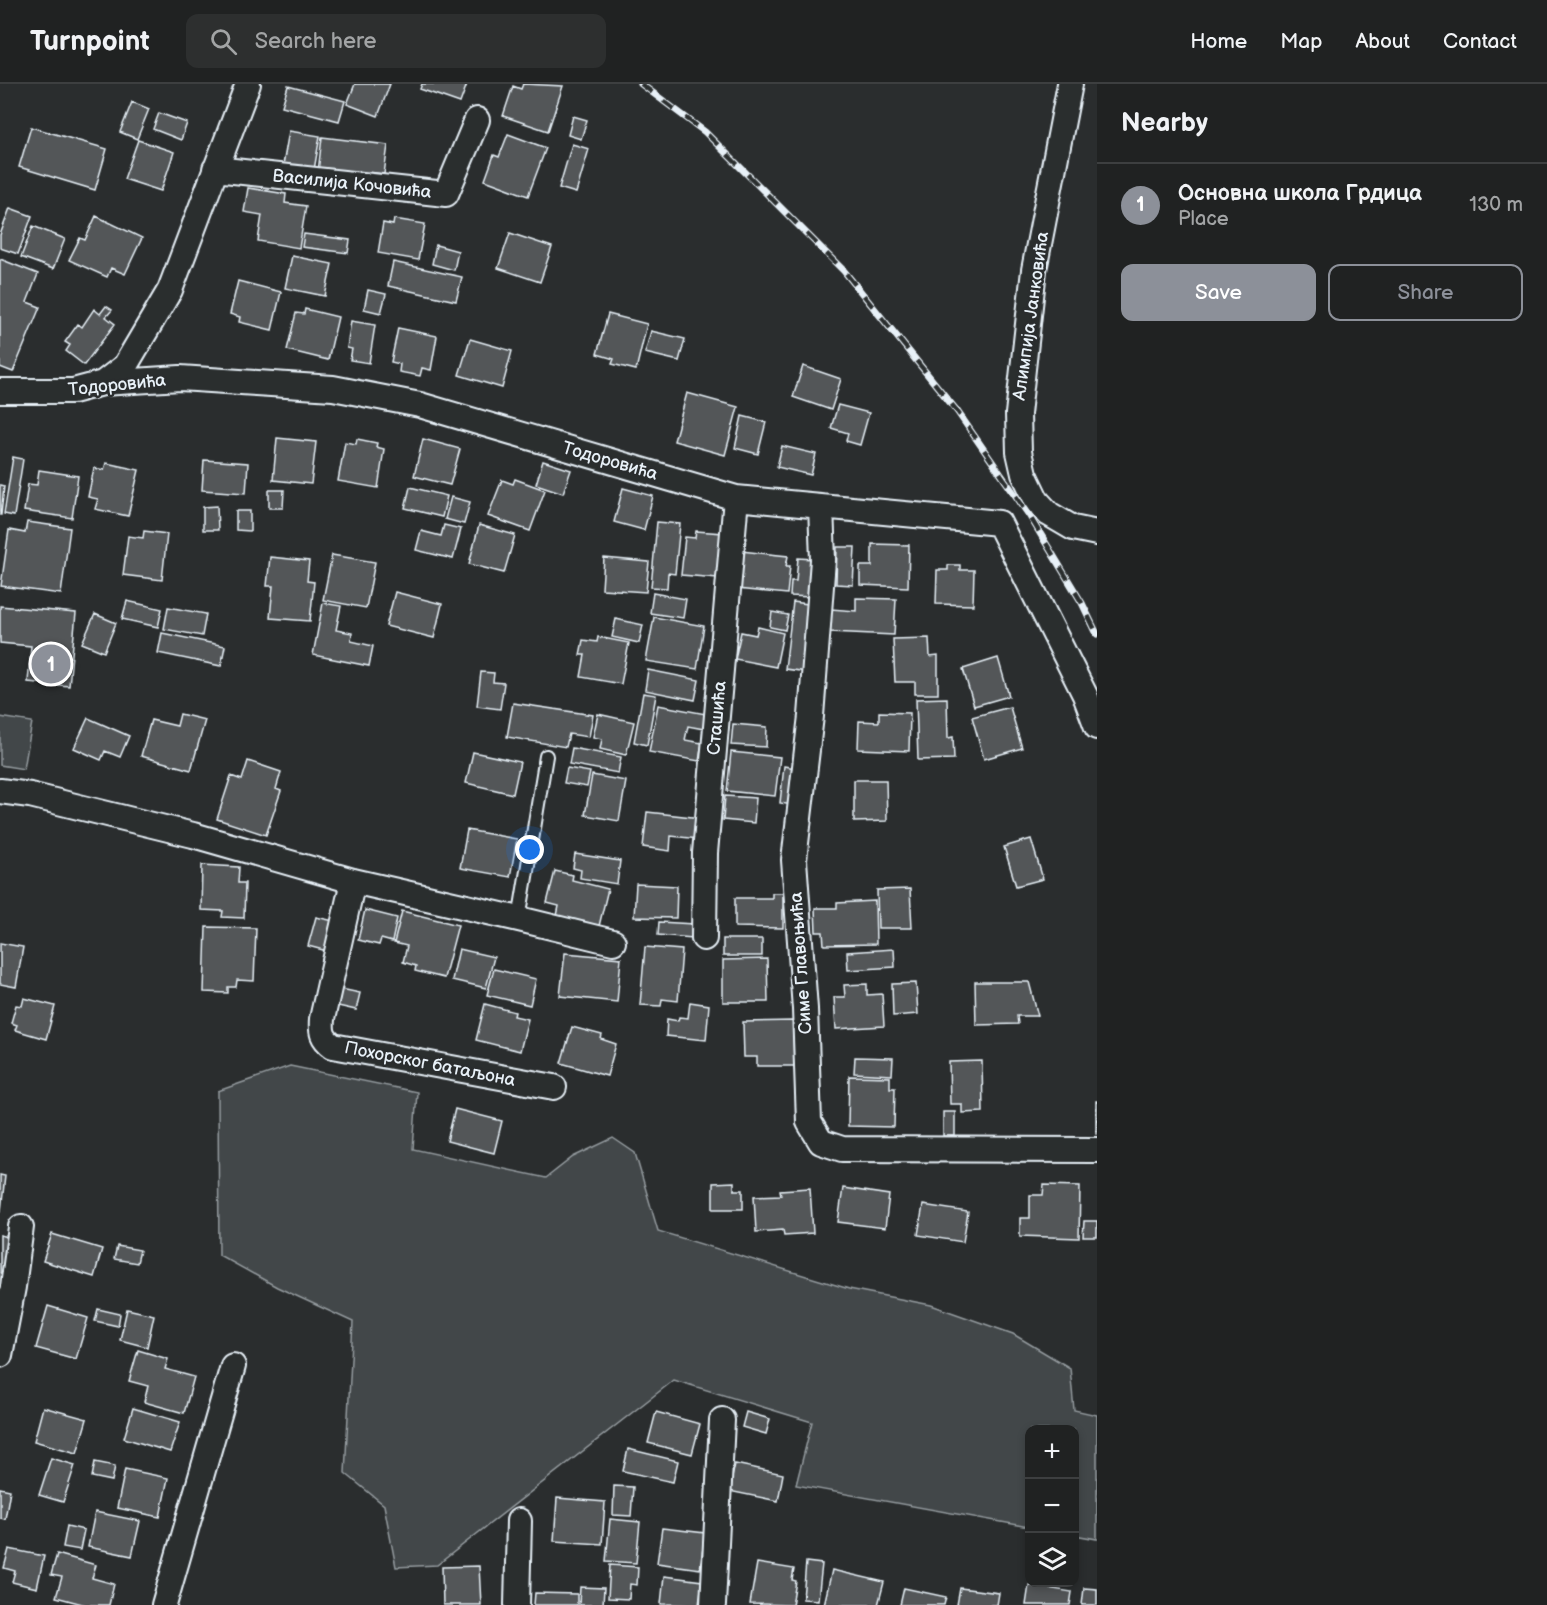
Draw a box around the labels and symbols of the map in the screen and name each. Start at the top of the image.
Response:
street label: Василија Кочовића [272,165,433,203]
street label: Алимпија Јанковића [1009,230,1053,403]
street label: Тодоровића [67,369,167,401]
street label: Тодоровића [560,437,660,485]
pin: 1 [32,642,70,686]
street label: Сташића [703,680,731,756]
your location [515,835,544,864]
street label: Симе Главоњића [786,891,816,1035]
street label: Похорског батаљона [343,1037,518,1091]

